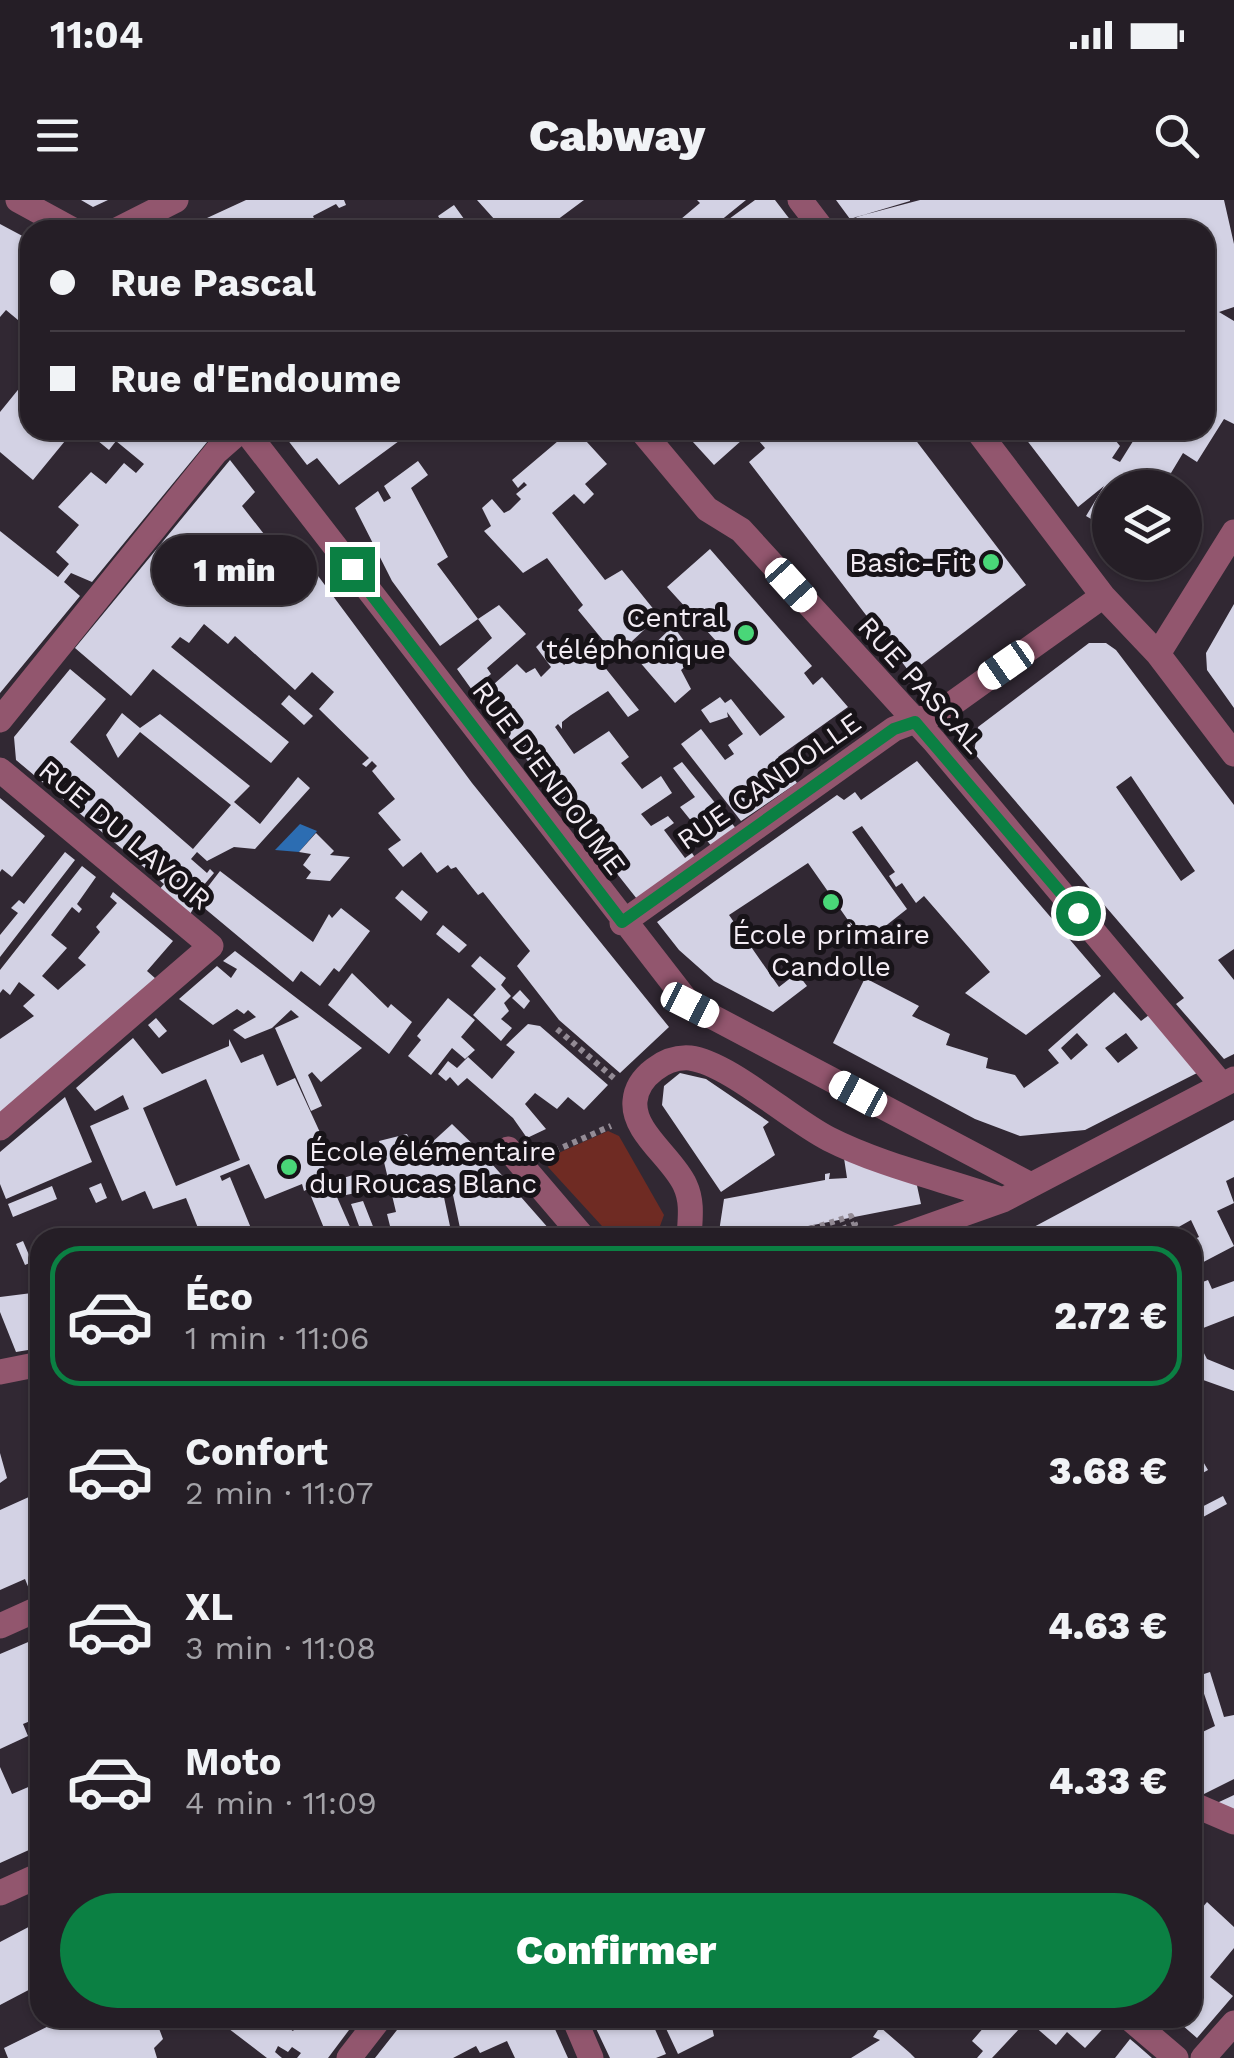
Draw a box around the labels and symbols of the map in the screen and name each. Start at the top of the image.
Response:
callout: 1 min [152,534,317,604]
place label: Basic-Fit [849,546,971,579]
route end [330,547,375,592]
marker: Basic-Fit [980,551,1002,573]
car [760,553,822,617]
place label: Central téléphonique [546,601,726,666]
street label: RUE PASCAL [851,610,991,760]
marker: Central téléphonique [735,622,757,644]
car [973,636,1039,694]
street label: RUE D'ENDOUME [465,675,633,881]
street label: RUE CANDOLLE [671,705,867,857]
street label: RUE DU LAVOIR [32,753,218,917]
marker: École primaire Candolle [820,891,842,913]
route start [1056,891,1101,936]
place label: École primaire Candolle [732,918,930,983]
car [656,978,724,1032]
car [824,1067,892,1121]
place label: École élémentaire du Roucas Blanc [309,1135,556,1200]
marker: École élémentaire du Roucas Blanc [278,1156,300,1178]

